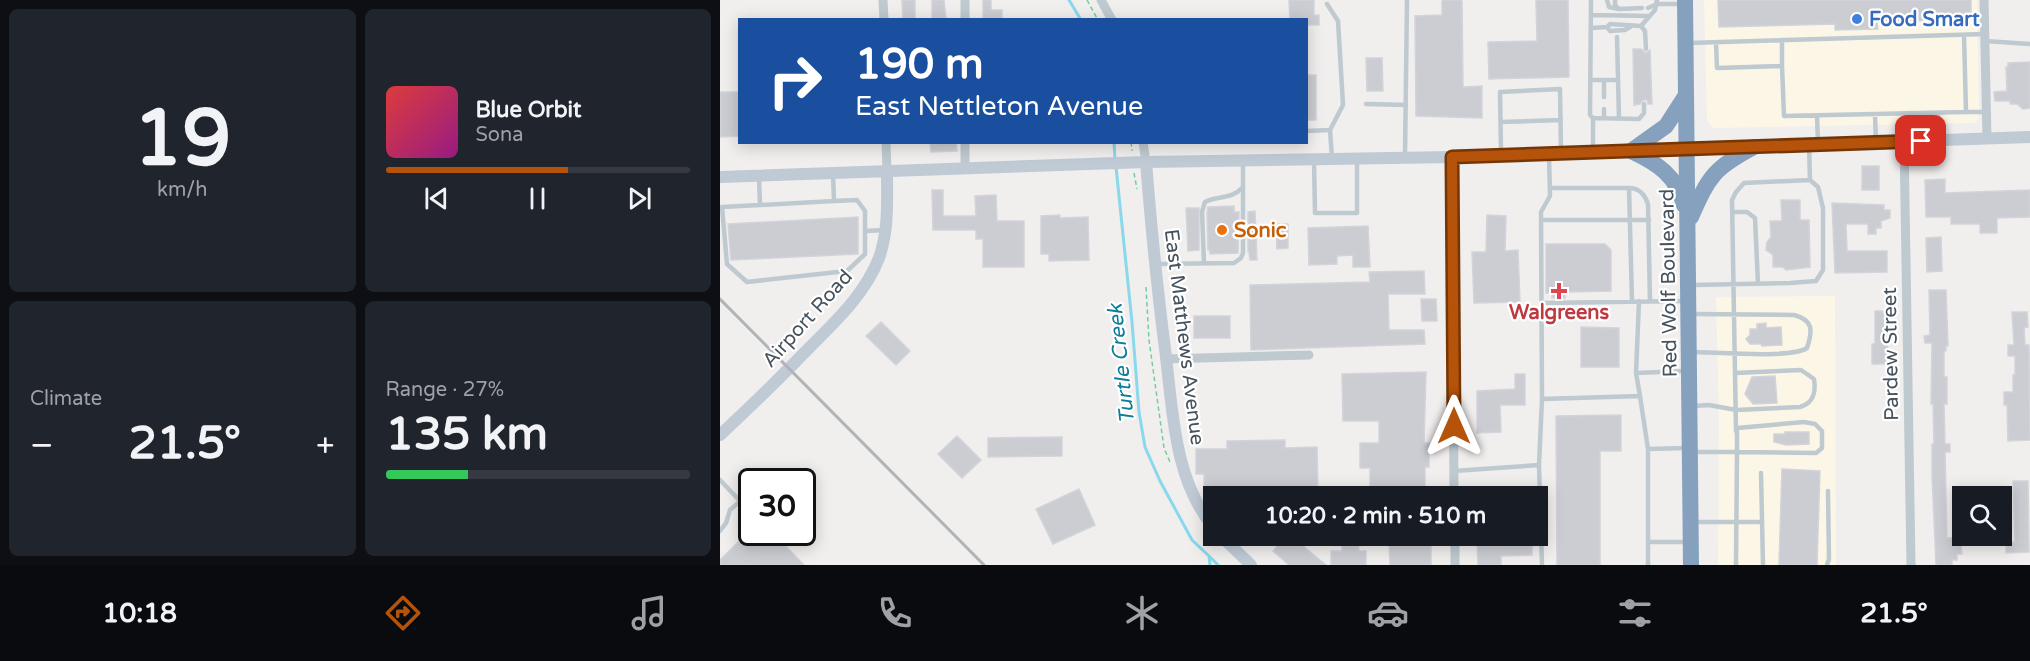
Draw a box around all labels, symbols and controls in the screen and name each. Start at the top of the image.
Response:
place label: Food Smart [1869,8,1980,32]
marker: Food Smart [1850,12,1864,26]
text: 190 m [855,39,984,90]
icon: right [756,42,834,120]
text: East Nettleton Avenue [855,90,1143,123]
text: 19 [133,92,231,186]
text: Blue Orbit [476,97,582,123]
pin [1895,115,1946,166]
text: Sona [476,123,523,147]
icon: arrive [1904,124,1937,157]
text: km/h [157,178,207,202]
icon: previous [420,182,453,215]
icon: pause [521,182,554,215]
icon: next [623,182,656,215]
street label: Red Wolf Boulevard [1655,188,1683,378]
place label: Sonic [1234,219,1287,243]
marker: Sonic [1215,223,1229,237]
street label: East Matthews Avenue [1159,228,1209,447]
street label: Airport Road [758,265,858,372]
marker: Walgreens [1552,284,1566,298]
street label: Pardew Street [1878,287,1904,421]
water label: Turtle Creek [1103,301,1140,425]
place label: Walgreens [1509,301,1609,325]
text: Range · 27% [386,378,504,402]
text: Climate [30,387,102,411]
position arrow [1422,394,1486,458]
text: 135 km [386,408,548,462]
text: 21.5° [128,417,241,471]
text: − [30,426,54,465]
text: + [316,426,334,465]
speed limit sign: 30 [738,468,816,546]
map controls [1952,486,2012,546]
button: search [1952,486,2012,546]
text: 10:20 · 2 min · 510 m [1265,503,1486,529]
icon: directions [382,592,424,634]
icon: music [628,592,670,634]
icon: phone [874,592,916,634]
icon: climate [1121,592,1163,634]
icon: car [1367,592,1409,634]
icon: filters [1614,592,1656,634]
text: 10:18 [102,597,177,630]
text: 21.5° [1860,597,1928,630]

